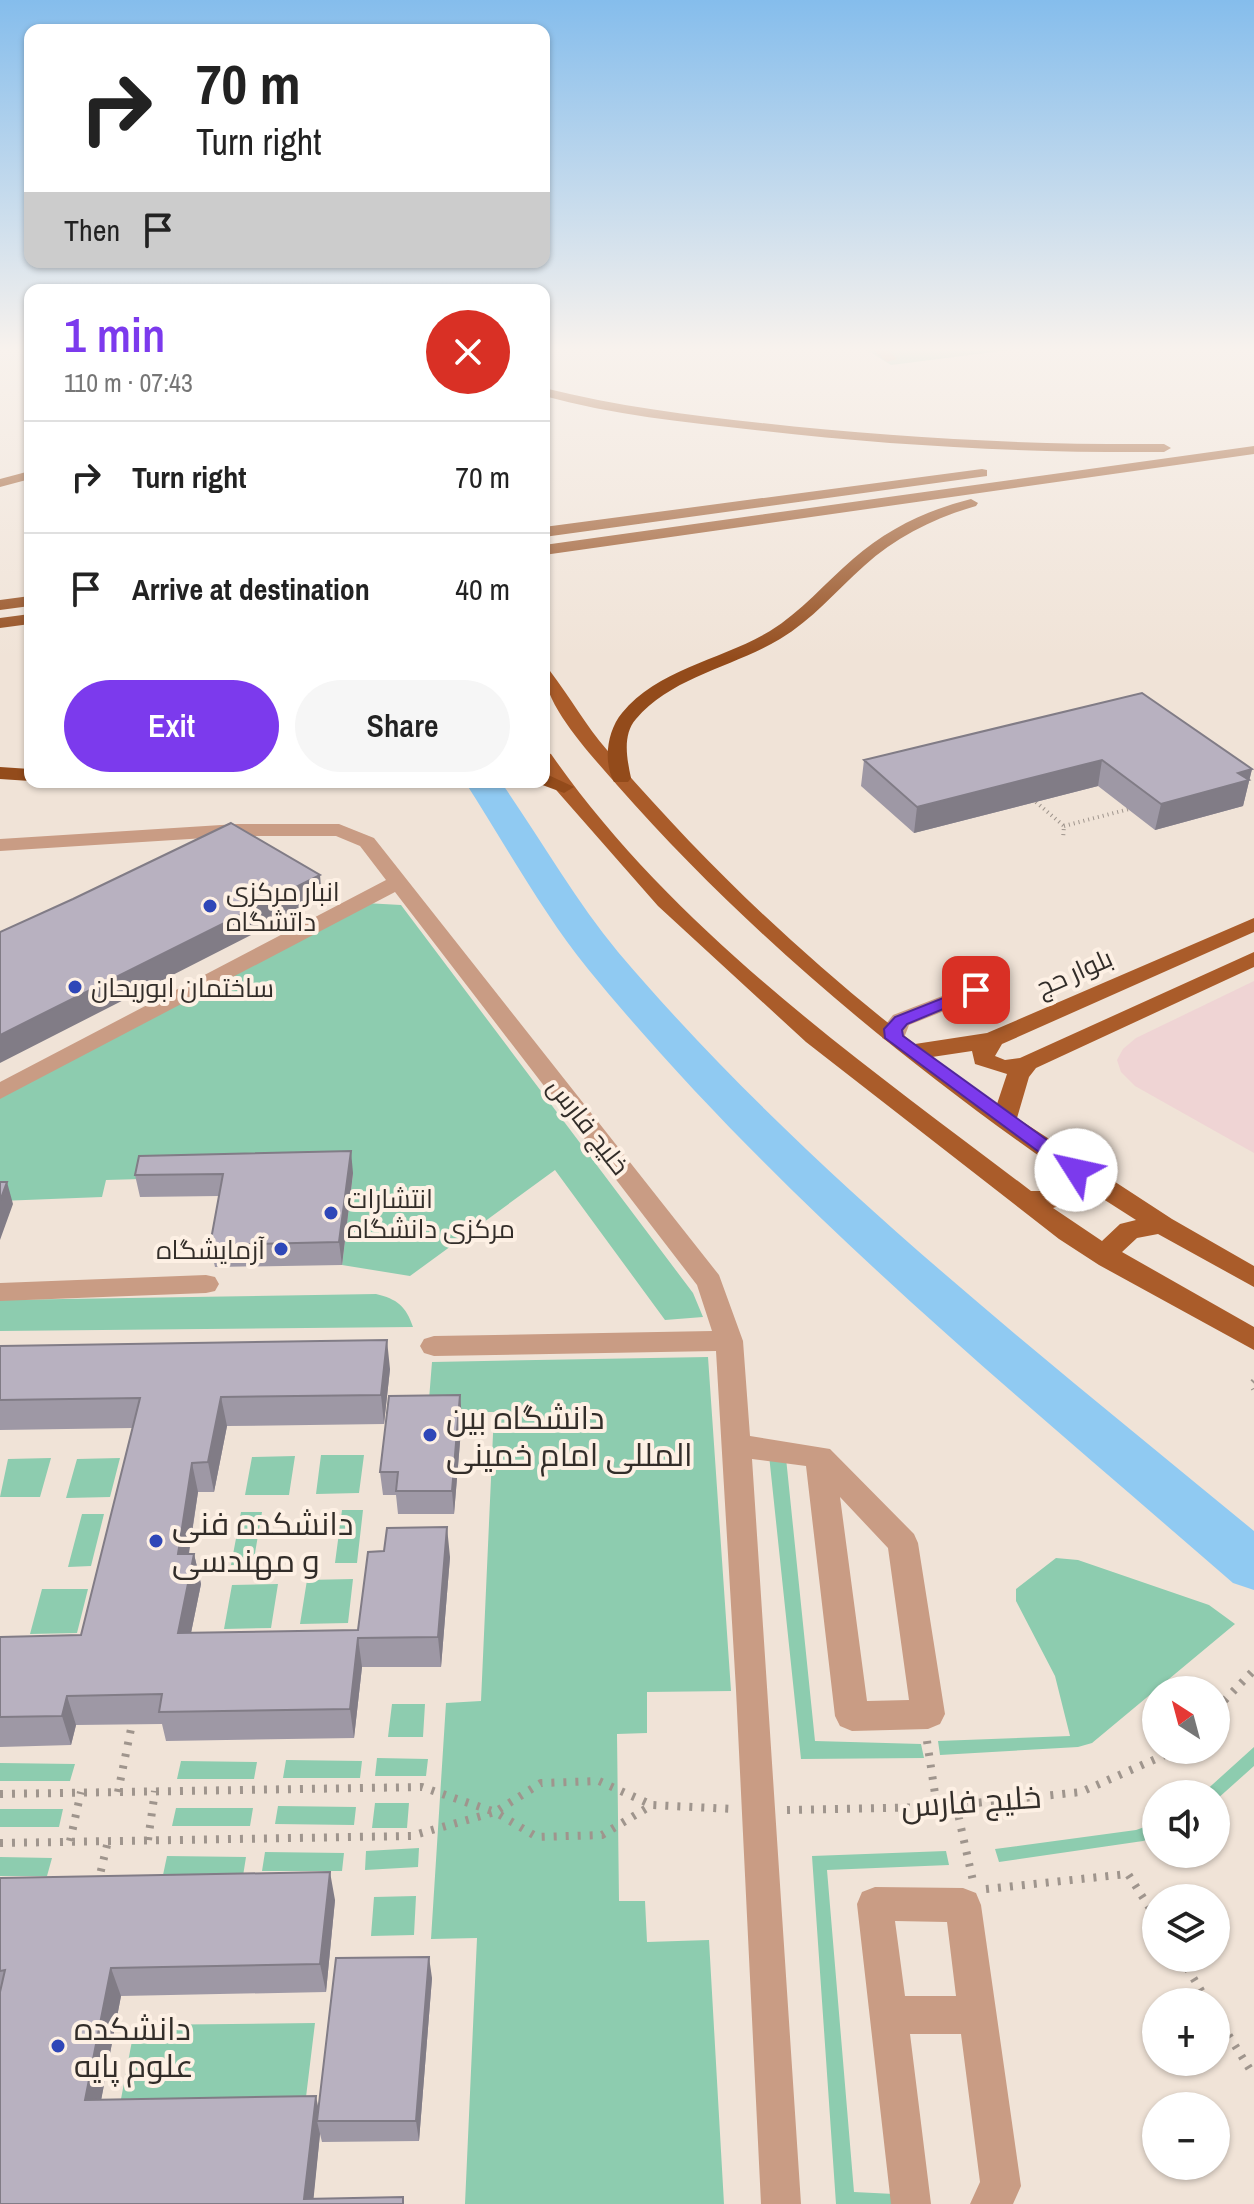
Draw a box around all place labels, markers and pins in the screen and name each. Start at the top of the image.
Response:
place label: انبار مرکزی داتشگاه [226,874,340,939]
marker: انبار مرکزی داتشگاه [201,897,219,915]
pin [942,956,1010,1024]
place label: ساختمان ابوریحان [91,970,274,1005]
marker: ساختمان ابوریحان [66,978,84,996]
place label: انتشارات مرکزی دانشگاه [347,1181,515,1246]
marker: انتشارات مرکزی دانشگاه [322,1204,340,1222]
place label: آزمایشگاه [156,1232,265,1267]
marker: آزمایشگاه [272,1240,290,1258]
place label: دانشگاه بین المللی امام خمینی [446,1396,693,1477]
marker: دانشگاه بین المللی امام خمینی [421,1426,439,1444]
place label: دانشکده فنی و مهندسی [172,1502,353,1582]
marker: دانشکده فنی و مهندسی [147,1532,165,1550]
place label: دانشکده علوم پایه [74,2007,194,2088]
marker: دانشکده علوم پایه [49,2037,67,2055]

